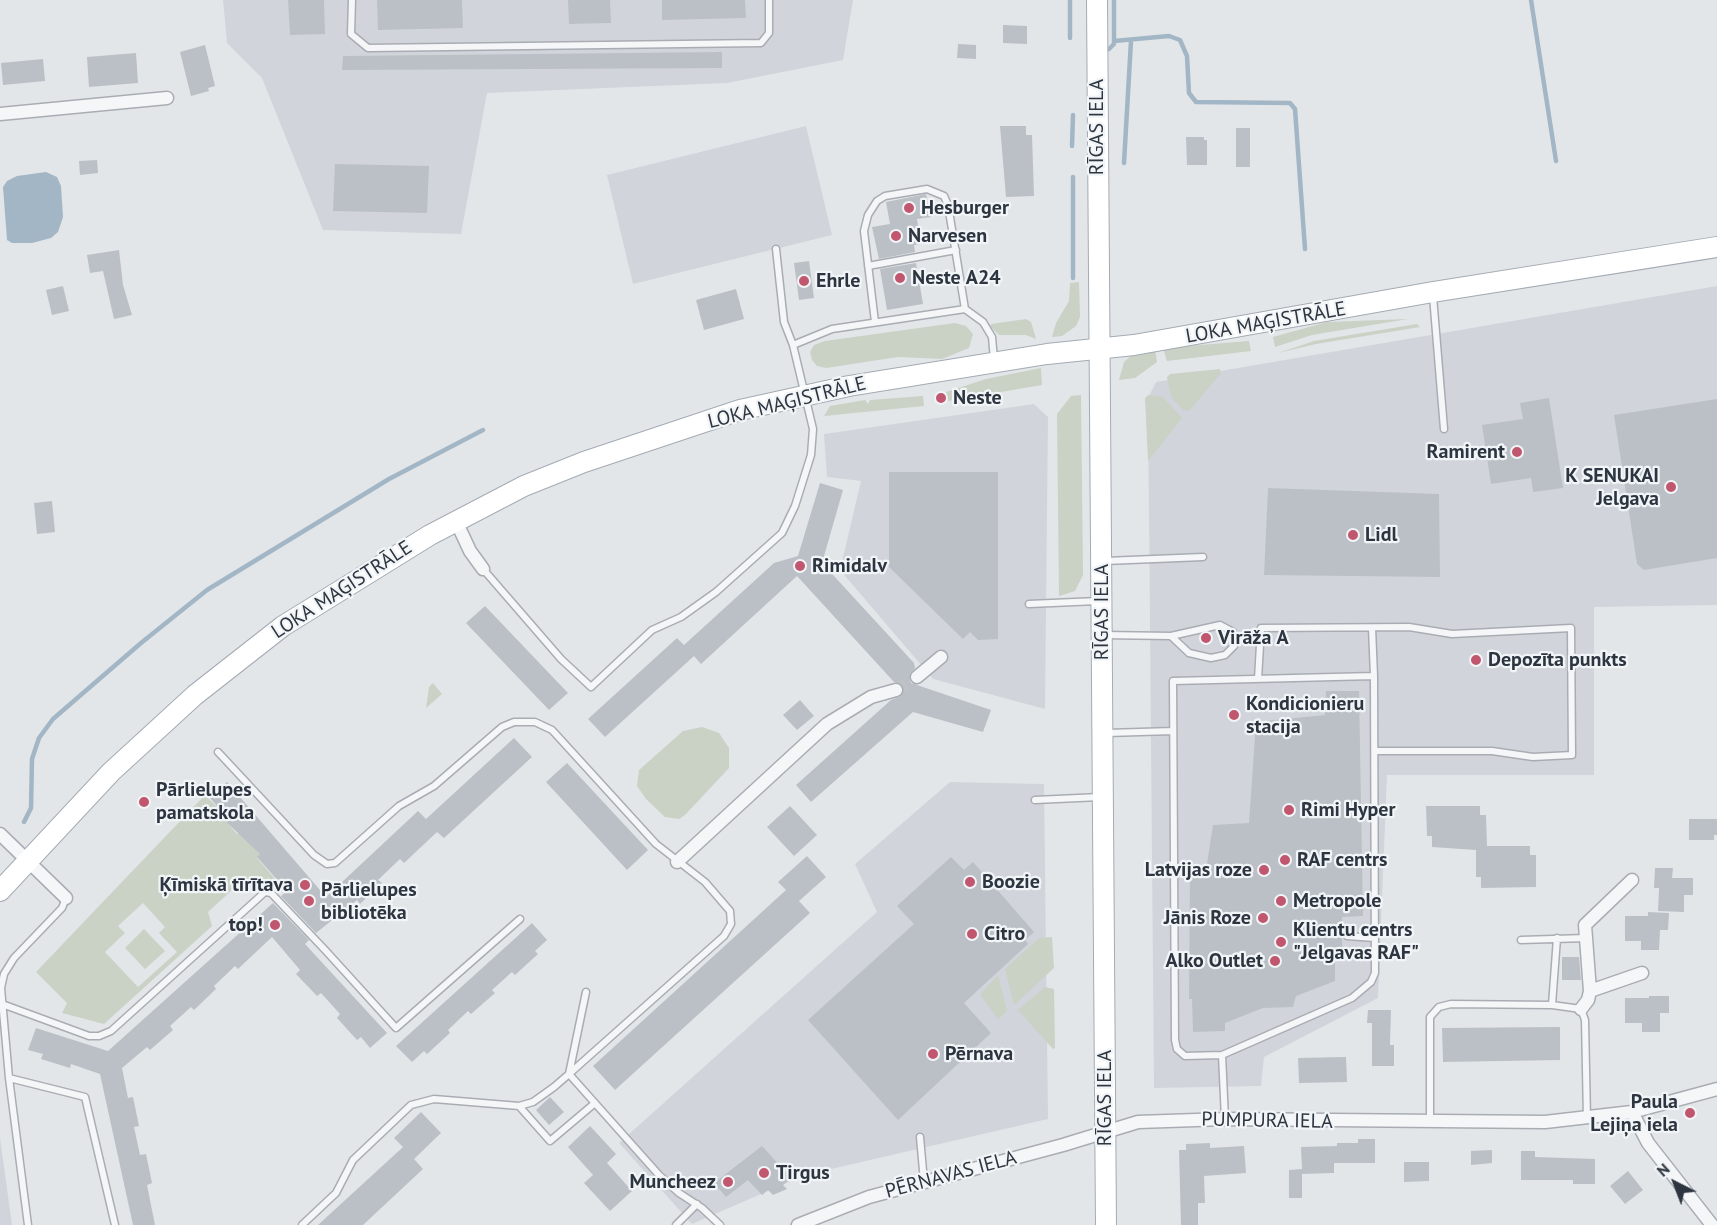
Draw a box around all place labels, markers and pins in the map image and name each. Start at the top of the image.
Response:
place label: Hesburger [921,196,1009,220]
marker: Hesburger [902,201,916,215]
place label: Narvesen [908,224,987,248]
marker: Narvesen [889,229,903,243]
place label: Neste A24 [912,266,1001,290]
place label: Ehrle [816,269,860,293]
marker: Neste A24 [893,271,907,285]
marker: Ehrle [797,274,811,288]
place label: Neste [953,386,1002,410]
marker: Neste [934,391,948,405]
place label: Ramirent [1427,440,1505,464]
marker: Ramirent [1510,445,1524,459]
place label: K SENUKAI Jelgava [1565,464,1659,511]
marker: K SENUKAI Jelgava [1664,480,1678,494]
place label: Lidl [1365,523,1397,547]
marker: Lidl [1346,528,1360,542]
place label: Rimidalv [812,554,887,578]
marker: Rimidalv [793,559,807,573]
place label: Virāža A [1218,626,1289,650]
marker: Virāža A [1199,631,1213,645]
place label: Depozīta punkts [1488,648,1627,672]
marker: Depozīta punkts [1469,653,1483,667]
place label: Kondicionieru stacija [1246,692,1364,739]
marker: Kondicionieru stacija [1227,708,1241,722]
place label: Pārlielupes pamatskola [156,778,254,825]
marker: Pārlielupes pamatskola [137,795,151,809]
place label: Rimi Hyper [1301,798,1396,822]
marker: Rimi Hyper [1282,803,1296,817]
place label: RAF centrs [1297,848,1387,872]
marker: RAF centrs [1278,853,1292,867]
place label: Latvijas roze [1145,858,1252,882]
marker: Latvijas roze [1257,863,1271,877]
place label: Boozie [982,870,1040,894]
place label: Ķīmiskā tīrītava [159,873,293,897]
marker: Boozie [963,875,977,889]
marker: Ķīmiskā tīrītava [298,878,312,892]
place label: Pārlielupes bibliotēka [321,878,417,925]
place label: Metropole [1293,889,1381,913]
marker: Pārlielupes bibliotēka [302,894,316,908]
marker: Metropole [1274,894,1288,908]
place label: Jānis Roze [1164,906,1251,930]
marker: Jānis Roze [1256,911,1270,925]
place label: top! [229,913,263,937]
marker: top! [268,918,282,932]
place label: Klientu centrs "Jelgavas RAF" [1293,918,1419,965]
place label: Citro [984,922,1025,946]
marker: Citro [965,927,979,941]
marker: Klientu centrs "Jelgavas RAF" [1274,935,1288,949]
place label: Alko Outlet [1165,949,1263,973]
marker: Alko Outlet [1268,954,1282,968]
place label: Pērnava [945,1042,1013,1066]
marker: Pērnava [926,1047,940,1061]
place label: Paula Lejiņa iela [1590,1090,1678,1137]
marker: Paula Lejiņa iela [1683,1106,1697,1120]
place label: Tirgus [776,1161,830,1185]
marker: Tirgus [757,1166,771,1180]
place label: Muncheez [630,1170,716,1194]
marker: Muncheez [721,1175,735,1189]

